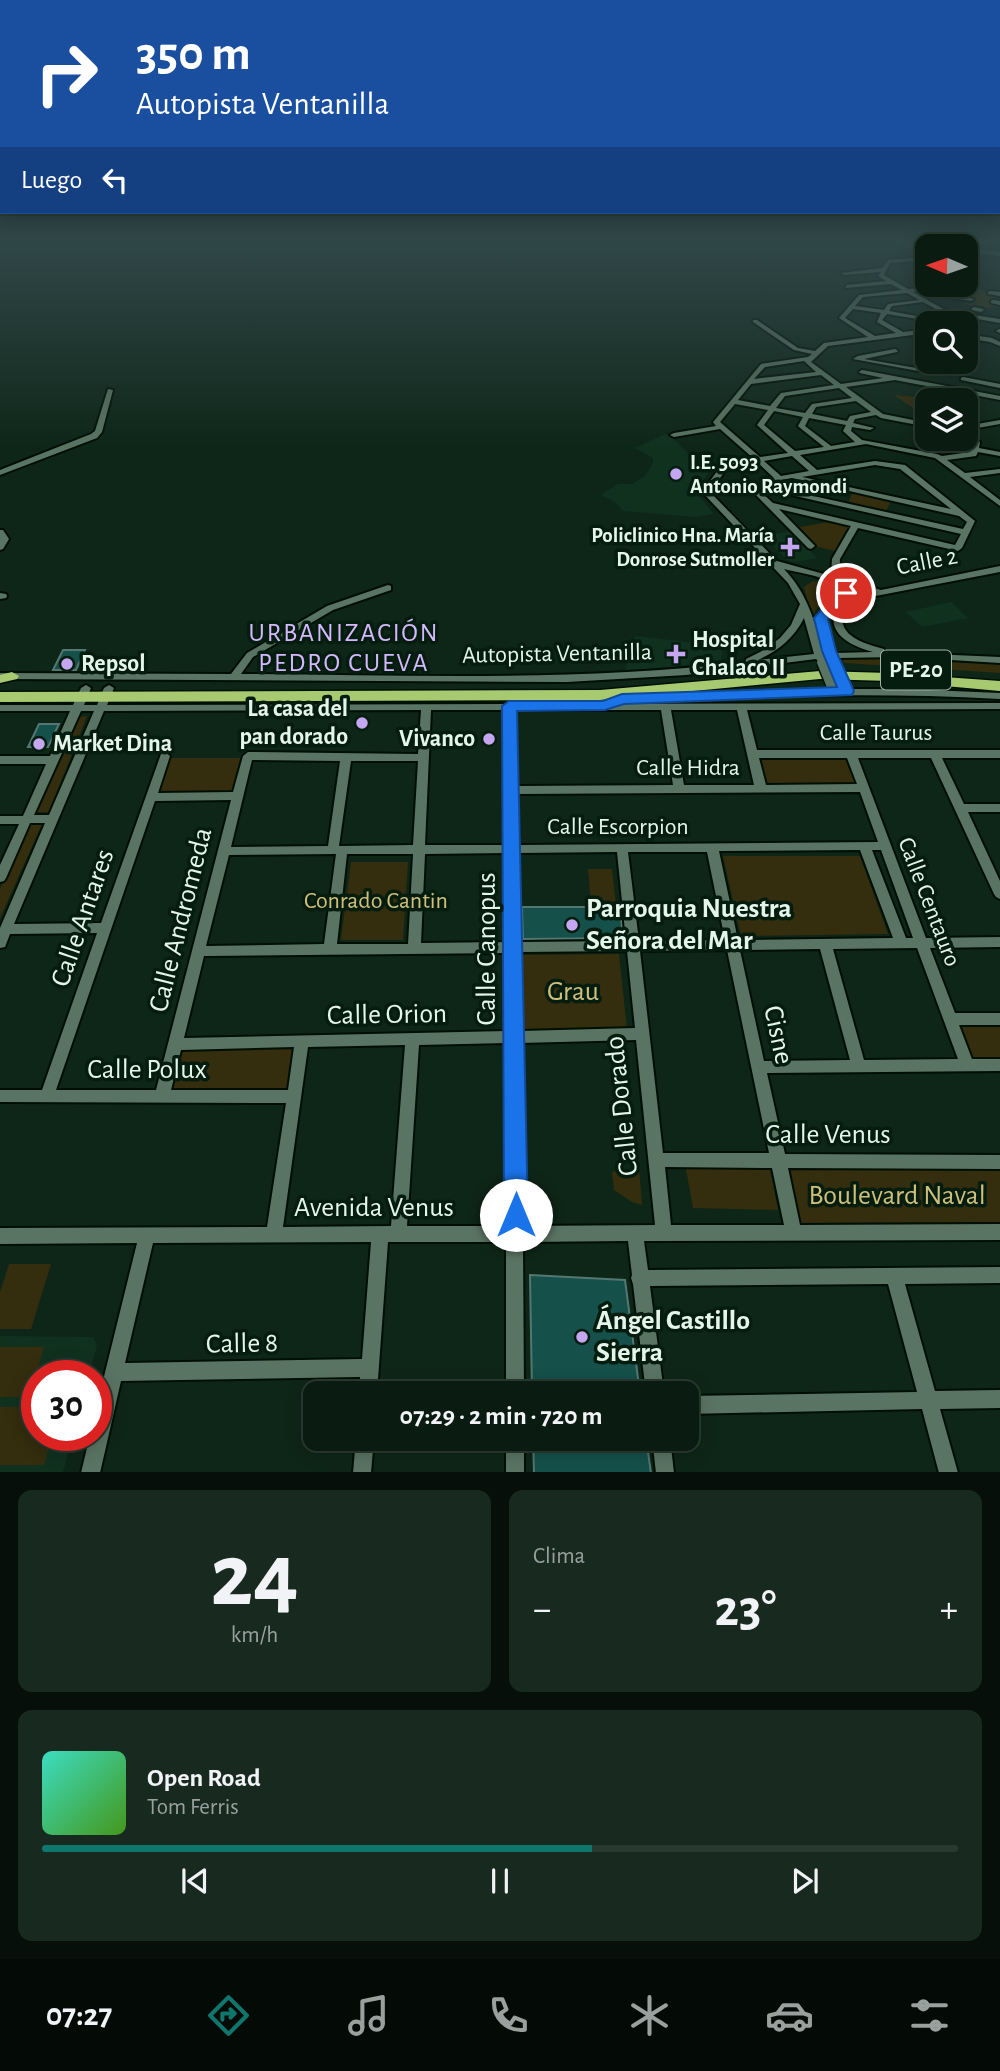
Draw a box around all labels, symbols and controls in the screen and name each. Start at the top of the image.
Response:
icon: right [21,28,112,119]
text: 350 m [136,30,251,79]
text: Autopista Ventanilla [136,88,389,120]
icon: left [96,161,134,199]
text: Luego [21,167,82,193]
north arrow [915,234,978,298]
map controls [915,234,978,451]
button: search [915,311,978,374]
button: layers [915,388,978,451]
place label: I.E. 5093 Antonio Raymondi [690,452,847,497]
marker: I.E. 5093 Antonio Raymondi [668,466,684,482]
place label: Policlinico Hna. María Donrose Sutmoller [591,525,775,570]
marker: Policlinico Hna. María Donrose Sutmoller [780,537,800,557]
street label: Calle 2 [895,544,959,580]
pin [816,563,876,623]
icon: arrive [827,574,865,612]
district label: URBANIZACIÓN PEDRO CUEVA [248,618,440,676]
place label: Hospital Chalaco II [692,628,786,680]
street label: Autopista Ventanilla [462,640,652,668]
marker: Hospital Chalaco II [666,644,686,664]
road number: PE-20 [881,650,951,690]
place label: Repsol [81,652,146,676]
marker: Repsol [59,656,75,672]
place label: La casa del pan dorado [239,697,348,749]
marker: La casa del pan dorado [354,715,370,731]
street label: Calle Taurus [820,721,932,745]
place label: Vivanco [399,727,475,751]
marker: Vivanco [481,731,497,747]
place label: Market Dina [53,732,172,756]
marker: Market Dina [31,736,47,752]
street label: Calle Hidra [636,756,740,780]
street label: Calle Escorpion [547,815,689,839]
street label: Calle Andromeda [145,825,217,1015]
street label: Calle Centauro [893,834,965,970]
street label: Calle Antares [46,846,120,990]
street label: Calle Canopus [473,872,501,1026]
park label: Conrado Cantin [304,889,448,913]
place label: Parroquia Nuestra Señora del Mar [586,895,792,955]
marker: Parroquia Nuestra Señora del Mar [564,917,580,933]
park label: Grau [547,978,599,1006]
street label: Calle Orion [327,1000,447,1030]
street label: Cisne [758,1003,798,1067]
street label: Calle Dorado [601,1035,643,1177]
street label: Calle Polux [87,1056,207,1084]
street label: Calle Venus [765,1121,891,1149]
position arrow [479,1178,553,1252]
park label: Boulevard Naval [808,1182,986,1210]
street label: Avenida Venus [294,1194,454,1222]
place label: Ángel Castillo Sierra [596,1304,750,1367]
street label: Calle 8 [206,1329,278,1359]
marker: Ángel Castillo Sierra [574,1329,590,1345]
speed limit sign: 30 [21,1360,112,1451]
text: 07:29 · 2 min · 720 m [400,1403,602,1429]
text: 24 [210,1531,299,1622]
text: Clima [533,1545,585,1568]
text: 23° [714,1583,777,1635]
text: − [533,1591,551,1629]
text: + [940,1591,958,1629]
text: km/h [231,1624,278,1647]
text: Open Road [147,1765,261,1791]
text: Tom Ferris [147,1796,239,1819]
icon: previous [176,1862,214,1900]
icon: pause [481,1862,519,1900]
icon: next [786,1862,824,1900]
icon: directions [204,1991,253,2040]
icon: music [344,1991,393,2040]
icon: phone [484,1991,533,2040]
icon: climate [625,1991,674,2040]
icon: car [765,1991,814,2040]
icon: filters [905,1991,954,2040]
text: 07:27 [46,1999,112,2031]

